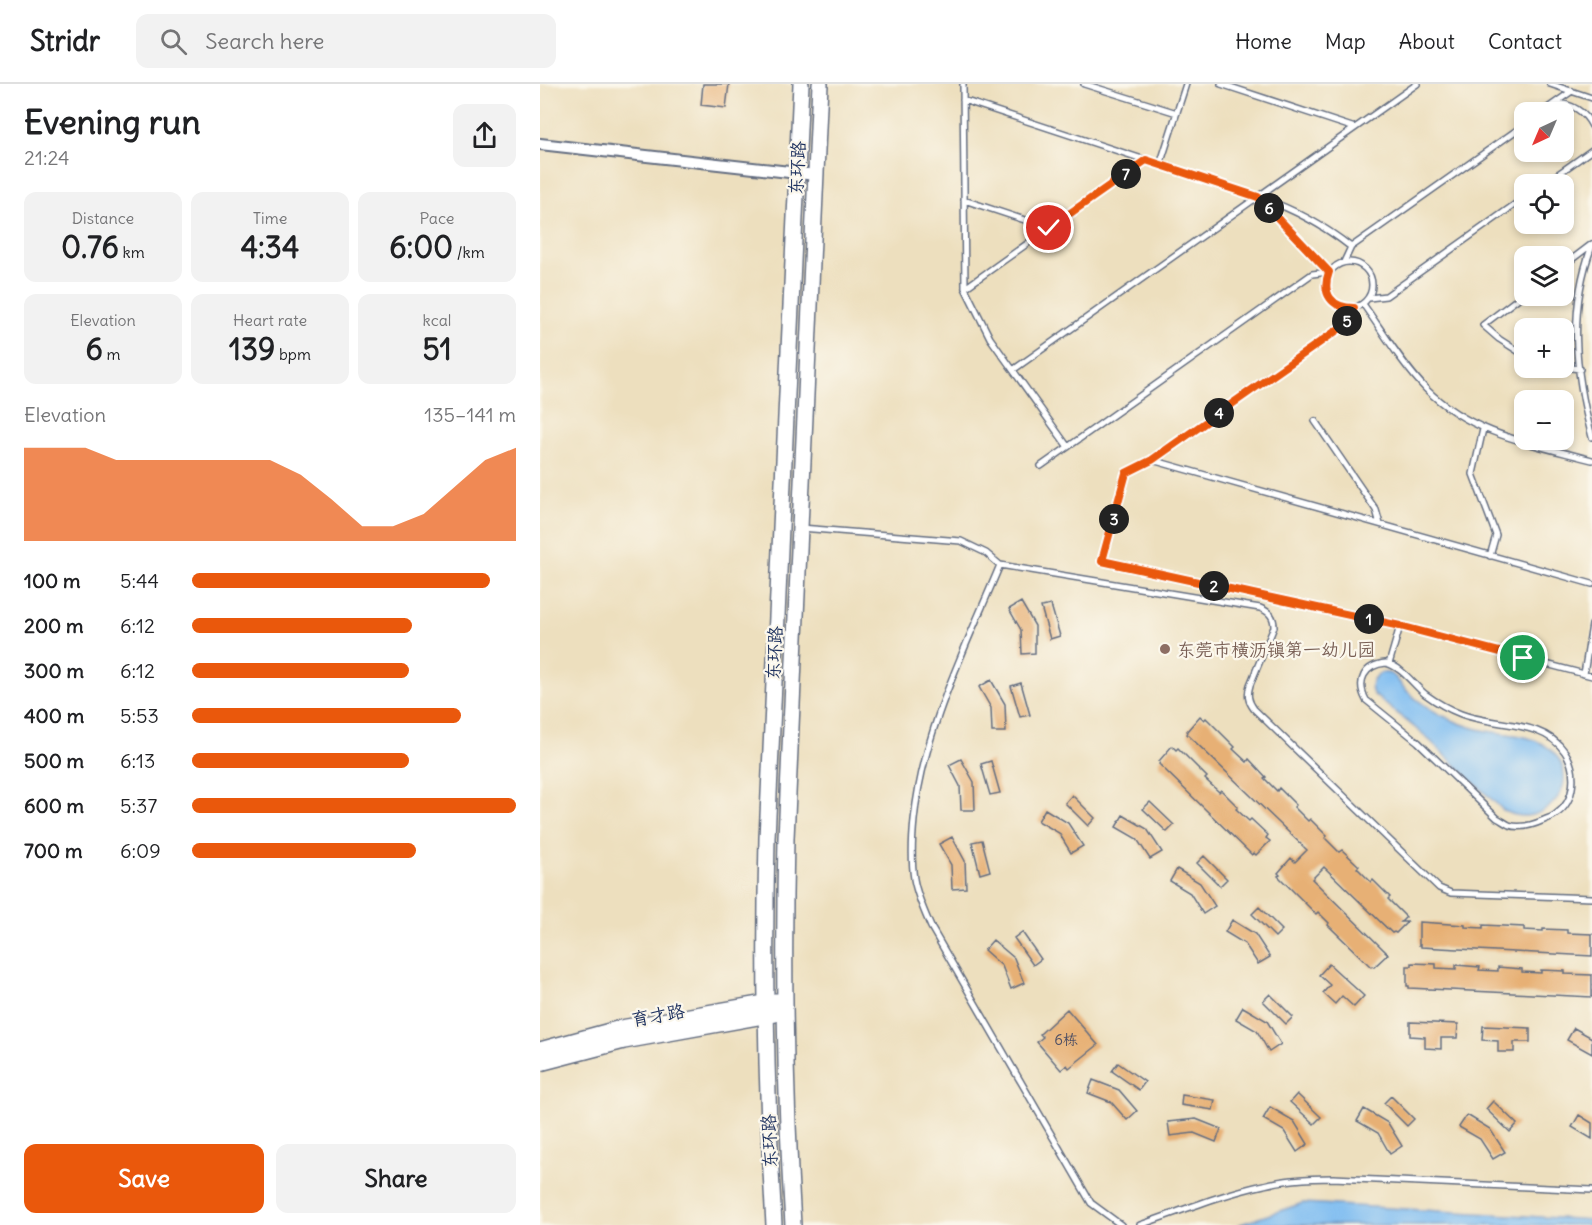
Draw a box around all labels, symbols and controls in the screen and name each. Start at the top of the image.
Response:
search box [136,14,556,68]
text: Stridr [30,23,100,59]
icon: search [157,25,190,58]
text: Search here [205,27,324,55]
text: Home [1235,28,1292,55]
text: Map [1325,28,1366,55]
text: About [1399,28,1455,55]
text: Contact [1488,28,1562,55]
text: Evening run [24,101,200,143]
north arrow [1514,102,1574,162]
map controls [1514,102,1574,450]
button: share [453,104,516,167]
street label: 东环路 [784,140,810,196]
text: 21:24 [24,145,70,170]
pin: 7 [1111,159,1141,189]
text: 7 [1122,164,1130,184]
button: locate [1514,174,1574,234]
pin: 6 [1254,193,1284,223]
text: 6 [1264,198,1274,218]
pin [1023,202,1074,253]
text: Distance [72,208,134,228]
text: Time [253,208,287,228]
text: Pace [420,208,454,228]
icon: check [1032,211,1065,244]
text: 0.76 [61,228,119,266]
text: 4:34 [241,228,299,266]
text: 6:00 [389,228,453,266]
text: km [119,242,145,262]
text: /km [453,242,485,262]
button: layers [1514,246,1574,306]
pin: 5 [1332,306,1362,336]
text: Elevation [70,310,136,330]
text: Heart rate [233,310,307,330]
text: kcal [423,310,451,330]
text: 5 [1342,311,1352,331]
button: + [1514,318,1574,378]
text: 6 [85,330,103,368]
text: 139 [229,330,275,368]
text: 51 [422,330,452,368]
text: m [103,344,121,364]
text: bpm [275,344,311,364]
button: − [1514,390,1574,450]
pin: 4 [1204,398,1234,428]
text: Elevation [24,402,106,427]
text: 135–141 m [424,402,516,427]
text: 4 [1214,403,1224,423]
pin: 3 [1099,504,1129,534]
text: 3 [1109,509,1119,529]
text: 100 m [24,568,81,593]
text: 5:44 [120,568,159,593]
pin: 2 [1199,571,1229,601]
text: 2 [1210,576,1218,596]
pin: 1 [1354,604,1384,634]
text: 1 [1366,609,1372,629]
text: 200 m [24,613,84,638]
text: 6:12 [120,613,155,638]
street label: 东环路 [761,625,787,681]
pin [1497,632,1548,683]
place label: 东莞市横沥镇第一幼儿园 [1177,638,1375,661]
icon: arrive [1506,641,1539,674]
marker: 东莞市横沥镇第一幼儿园 [1158,642,1172,656]
text: 300 m [24,658,84,683]
text: 6:12 [120,658,155,683]
text: 400 m [24,703,84,728]
text: 5:53 [120,703,159,728]
text: 500 m [24,748,84,773]
text: 6:13 [120,748,155,773]
text: 600 m [24,793,84,818]
text: 5:37 [120,793,157,818]
text: 700 m [24,838,82,863]
text: 6:09 [120,838,161,863]
street label: 育才路 [629,999,687,1031]
house number: 6栋 [1054,1030,1078,1049]
street label: 东环路 [757,1114,781,1168]
button: Save [24,1144,264,1213]
button: Share [276,1144,516,1213]

